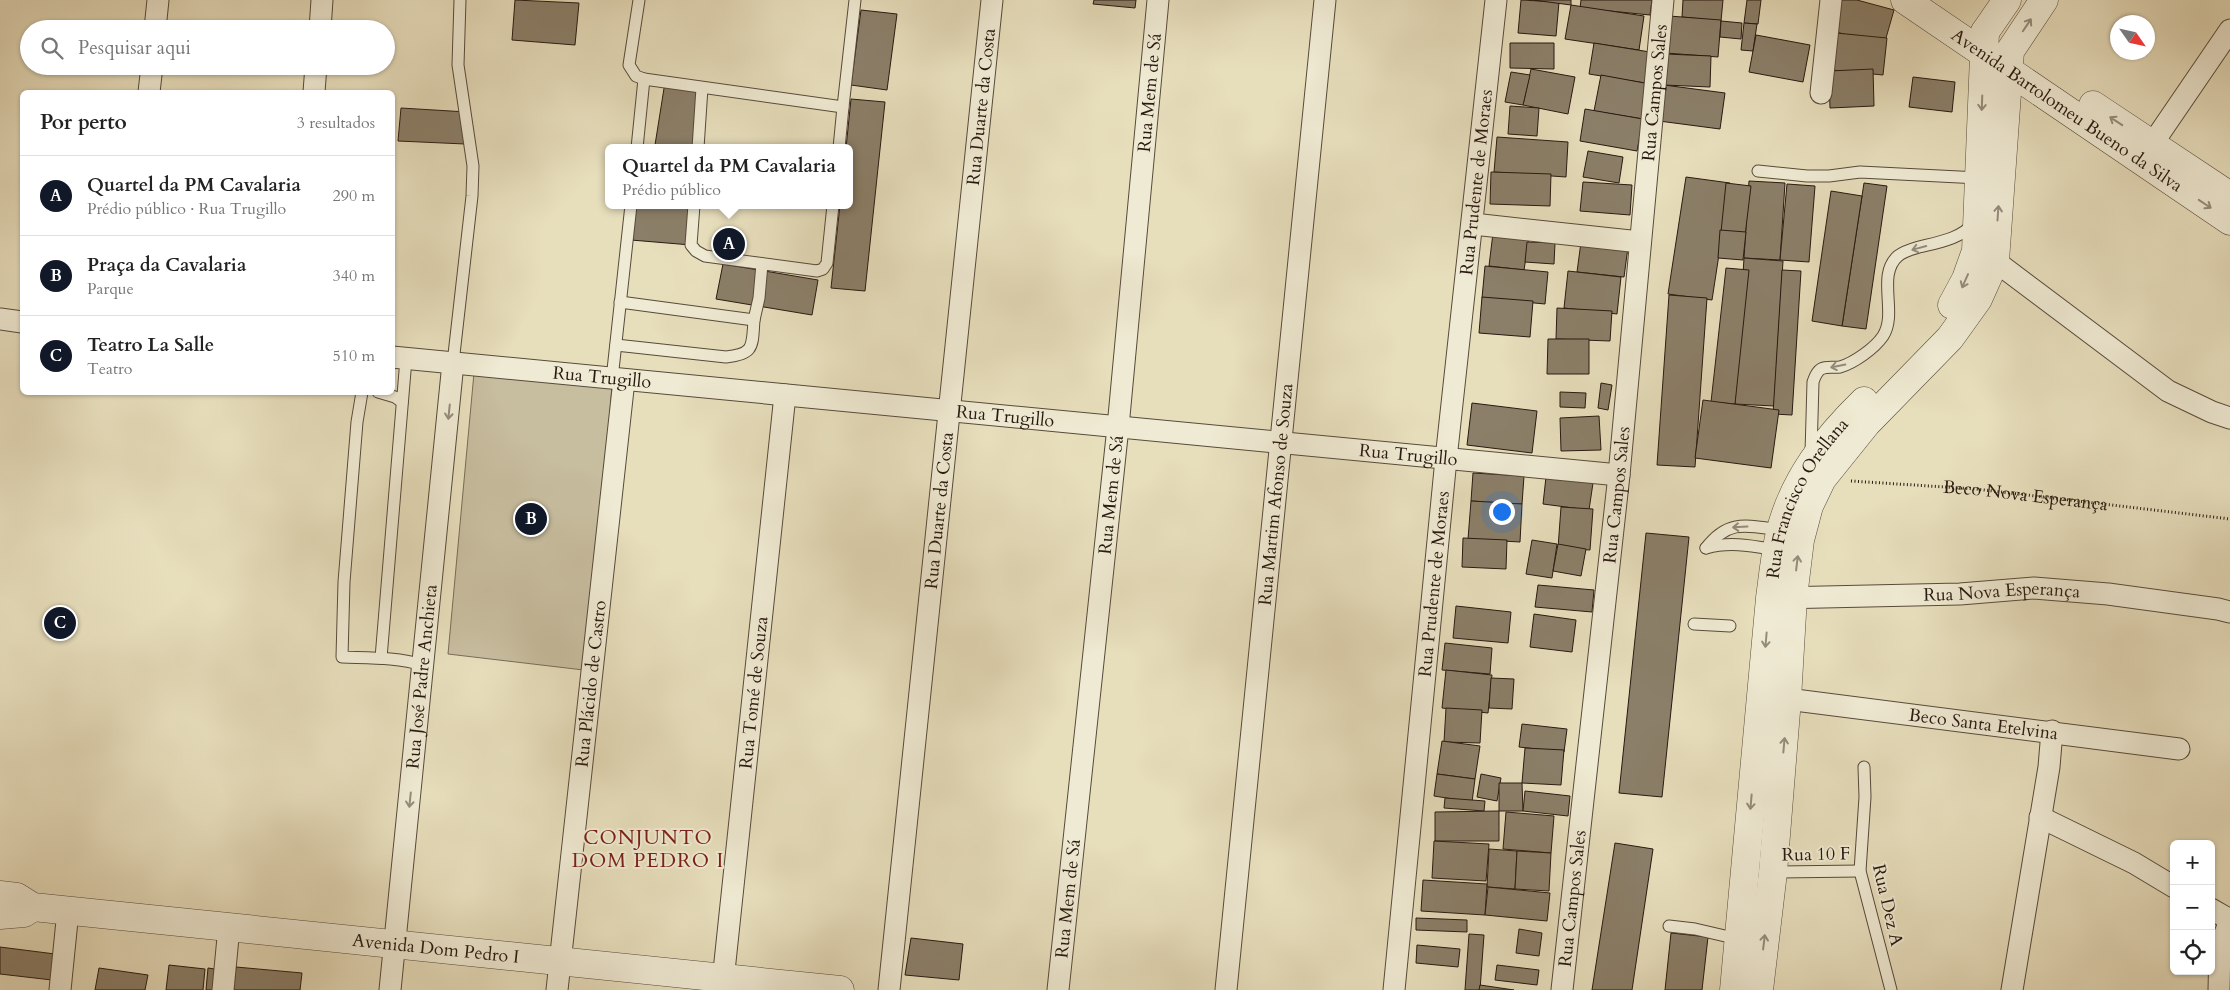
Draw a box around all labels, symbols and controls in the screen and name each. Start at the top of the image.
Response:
north arrow [2110,15,2155,60]
one-way arrow [2022,19,2032,33]
search box [20,20,395,75]
street label: Rua Campos Sales [1636,23,1674,162]
street label: Avenida Bartolomeu Bueno da Silva [1946,23,2188,198]
street label: Rua Duarte da Costa [961,27,1002,187]
street label: Rua Mem de Sá [1132,32,1168,153]
icon: search [38,34,66,62]
text: Pesquisar aqui [78,35,191,61]
street label: Rua Prudente de Moraes [1454,88,1499,276]
one-way arrow [1977,94,1986,110]
text: Por perto [40,108,127,137]
text: 3 resultados [297,112,375,134]
one-way arrow [2110,115,2124,125]
popup [605,144,853,209]
text: Quartel da PM Cavalaria [622,153,836,179]
text: Quartel da PM Cavalaria [87,172,301,198]
text: Prédio público [622,179,721,201]
text: A [50,185,62,207]
text: 290 m [333,185,375,207]
text: Prédio público · Rua Trugillo [87,198,286,220]
one-way arrow [2198,200,2212,210]
one-way arrow [1994,205,2003,221]
pin: A [713,225,745,263]
one-way arrow [1911,243,1927,253]
text: Praça da Cavalaria [87,252,246,278]
text: B [50,265,62,287]
text: 340 m [333,265,375,287]
one-way arrow [1960,273,1969,288]
text: Parque [87,278,134,300]
text: Teatro La Salle [87,332,214,358]
text: C [50,345,62,367]
text: 510 m [333,345,375,367]
text: Teatro [87,358,132,380]
street label: Rua Trugillo [552,361,653,395]
one-way arrow [1831,361,1847,371]
street label: Rua Martim Afonso de Souza [1253,382,1300,607]
street label: Rua Trugillo [955,399,1056,434]
one-way arrow [444,404,453,420]
street label: Rua Francisco Orellana [1761,412,1855,580]
street label: Rua Campos Sales [1597,425,1636,565]
street label: Rua Duarte da Costa [919,431,960,590]
street label: Rua Mem de Sá [1093,434,1130,556]
street label: Rua Trugillo [1358,438,1459,472]
street label: Beco Nova Esperança [1942,475,2109,517]
street label: Rua Prudente de Moraes [1413,490,1456,678]
your location [1489,499,1515,525]
pin: B [515,500,547,538]
one-way arrow [1732,522,1748,531]
one-way arrow [1792,556,1802,572]
street label: Rua Nova Esperança [1923,576,2081,608]
street label: Rua José Padre Anchieta [400,583,444,770]
street label: Rua Plácido de Castro [570,599,613,769]
pin: C [44,604,76,642]
street label: Rua Tomé de Souza [733,615,775,770]
one-way arrow [1762,632,1771,648]
street label: Beco Santa Etelvina [1907,703,2060,746]
one-way arrow [1779,737,1788,753]
one-way arrow [405,792,414,808]
one-way arrow [1746,794,1756,810]
district label: CONJUNTO DOM PEDRO I [572,824,724,874]
street label: Rua Campos Sales [1553,829,1593,968]
street label: Rua Mem de Sá [1049,838,1087,959]
map controls [2170,840,2215,975]
button: + [2170,840,2215,885]
street label: Rua 10 F [1782,841,1850,868]
street label: Rua Dez A [1866,862,1909,949]
button: − [2170,885,2215,930]
street label: Avenida Dom Pedro I [351,928,521,970]
button: locate [2170,930,2215,975]
one-way arrow [1759,934,1769,950]

